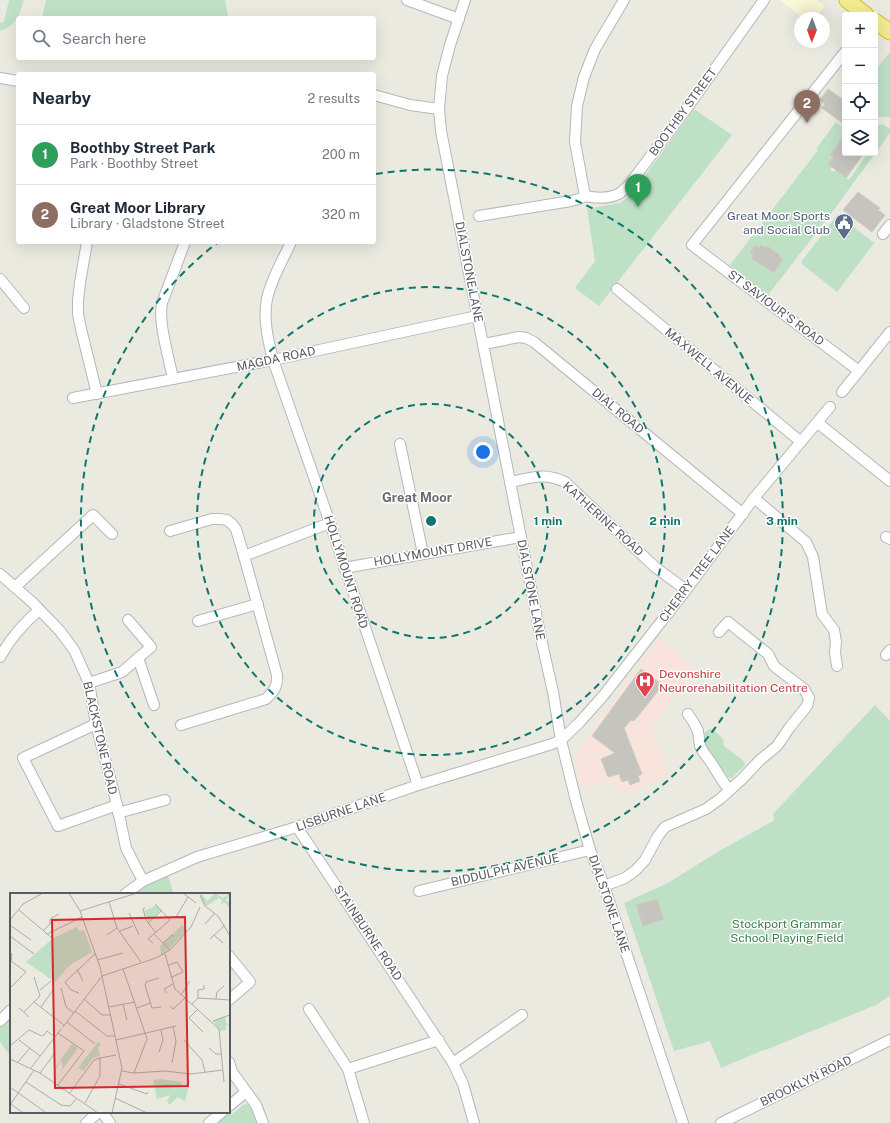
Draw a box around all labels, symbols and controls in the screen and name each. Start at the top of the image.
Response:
north arrow [794,12,830,48]
map controls [842,12,878,156]
button: + [842,12,878,48]
search box [16,16,376,60]
icon: search [30,27,52,49]
text: Search here [62,30,146,47]
button: − [842,48,878,84]
street label: BOOTHBY STREET [646,65,720,159]
button: locate [842,84,878,120]
text: Nearby [32,88,91,108]
pin: 2 [794,90,820,123]
text: 2 results [308,91,360,106]
button: layers [842,120,878,156]
text: Boothby Street Park [70,139,215,156]
text: 1 [42,147,48,162]
text: 200 m [322,147,360,162]
text: Park · Boothby Street [70,156,198,171]
pin: 1 [625,174,651,207]
text: Great Moor Library [70,199,206,216]
text: 2 [41,207,49,222]
text: 320 m [322,207,360,222]
place label: Great Moor Sports and Social Club [727,209,830,237]
public building icon: Great Moor Sports and Social Club [833,212,855,240]
text: Library · Gladstone Street [70,216,225,231]
street label: DIALSTONE LANE [452,220,486,324]
street label: ST SAVIOUR'S ROAD [725,267,827,349]
street label: MAXWELL AVENUE [662,325,756,407]
street label: MAGDA ROAD [235,344,317,374]
street label: DIAL ROAD [589,385,647,437]
your location [473,442,493,462]
street label: KATHERINE ROAD [560,479,646,559]
district label: Great Moor [382,490,453,505]
street label: HOLLYMOUNT ROAD [321,514,371,630]
centre of rings [424,514,438,528]
text: 1 min [534,514,562,528]
text: 2 min [649,514,681,528]
text: 3 min [766,514,798,528]
street label: CHERRY TREE LANE [656,523,738,625]
street label: HOLLYMOUNT DRIVE [373,535,493,569]
street label: DIALSTONE LANE [514,538,548,642]
place label: Devonshire Neurorehabilitation Centre [659,667,808,695]
hospital icon: Devonshire Neurorehabilitation Centre [634,670,656,698]
street label: BLACKSTONE ROAD [80,680,120,796]
street label: LISBURNE LANE [294,790,388,834]
street label: BIDDULPH AVENUE [449,851,561,889]
street label: DIALSTONE LANE [586,853,632,955]
street label: STAINBURNE ROAD [331,883,405,983]
inset map [10,893,230,1113]
park label: Stockport Grammar School Playing Field [730,917,844,945]
street label: BROOKLYN ROAD [758,1053,854,1109]

